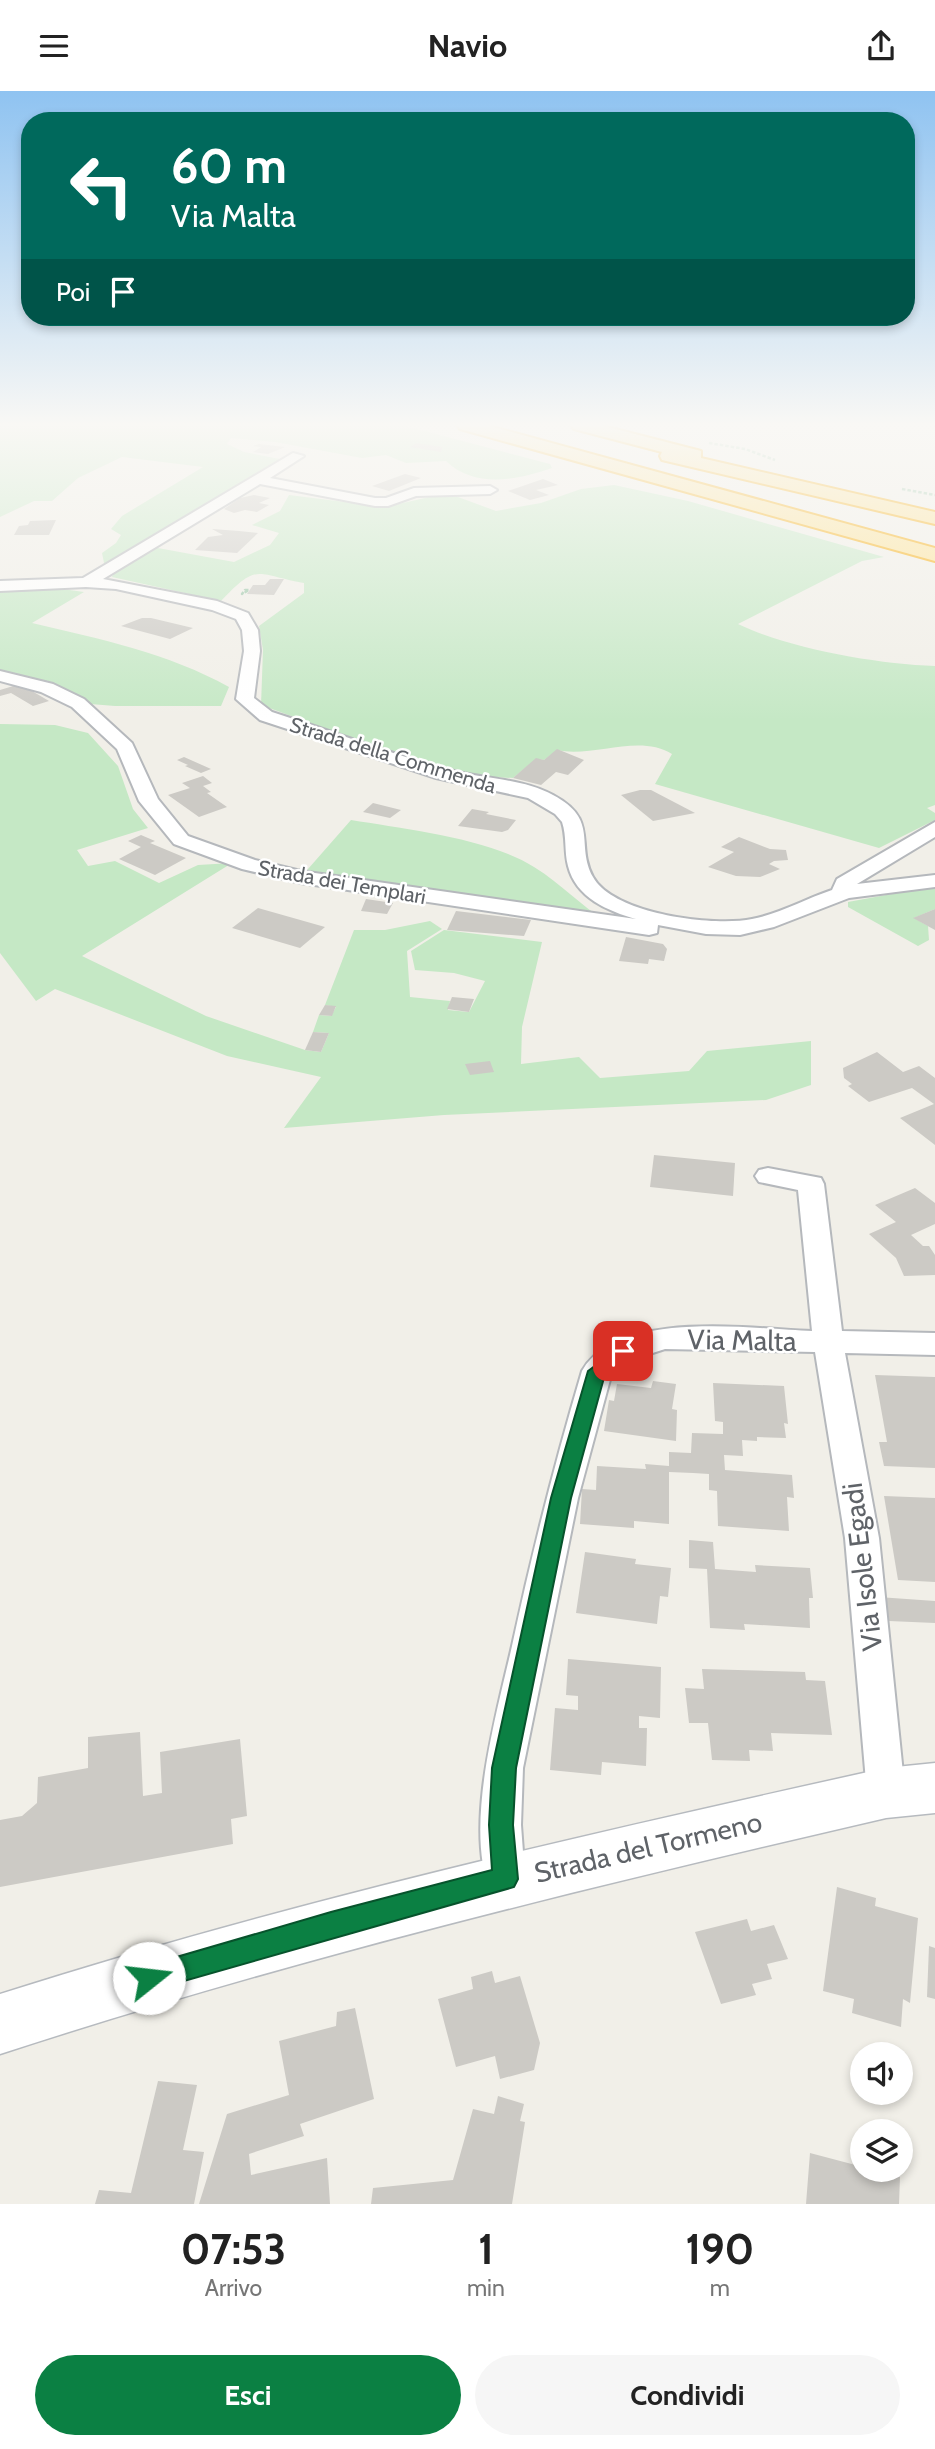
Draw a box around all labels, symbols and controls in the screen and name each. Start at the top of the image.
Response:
text: Navio [428,26,507,65]
icon: menu [35,27,73,65]
icon: share [862,27,900,65]
text: 60 m [171,136,287,195]
icon: left [56,140,147,231]
text: Via Malta [171,196,296,235]
icon: arrive [104,273,142,311]
text: Poi [56,276,90,308]
street label: Strada della Commenda [287,712,499,798]
street label: Strada dei Templari [256,855,428,909]
pin [593,1321,653,1381]
street label: Via Malta [687,1322,798,1358]
icon: arrive [604,1332,642,1370]
street label: Via Isole Egadi [835,1481,889,1653]
street label: Strada del Tormeno [531,1804,765,1890]
position arrow [112,1941,186,2015]
map controls [850,2042,913,2182]
button: sound [850,2042,913,2105]
button: layers [850,2119,913,2182]
text: 07:53 [181,2223,286,2275]
text: 1 [478,2223,494,2275]
text: 190 [686,2223,754,2275]
text: Arrivo [205,2274,262,2302]
text: min [467,2274,505,2302]
text: m [710,2274,730,2302]
button: Esci [35,2355,461,2435]
button: Condividi [475,2355,900,2435]

